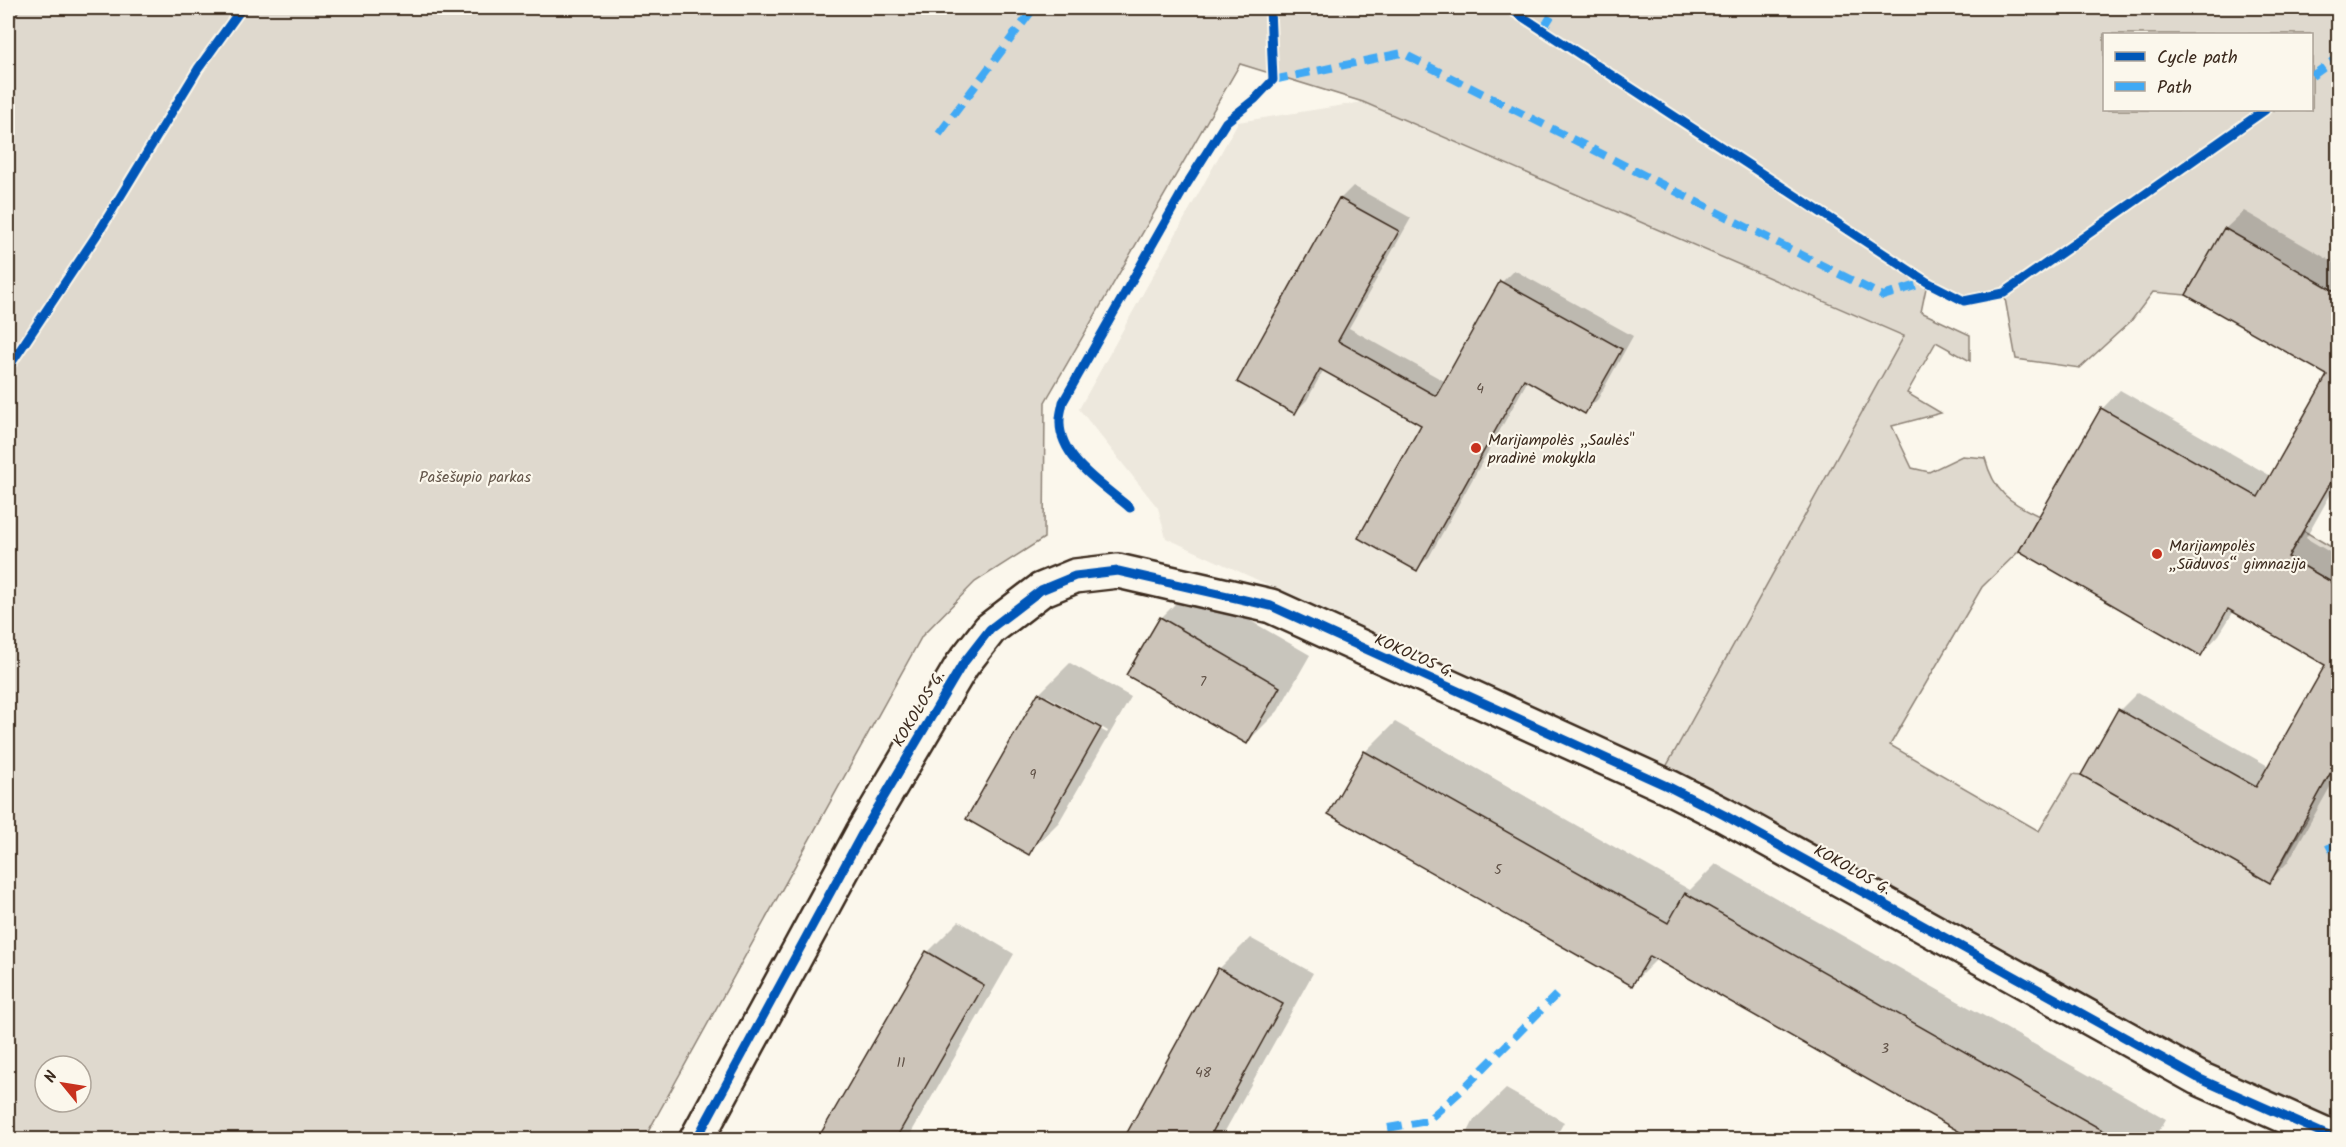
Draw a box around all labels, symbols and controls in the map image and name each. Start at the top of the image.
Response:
legend [2103,33,2313,111]
text: Cycle path [2157,44,2238,73]
text: Path [2157,74,2192,103]
house number: 4 [1476,378,1484,400]
place label: Marijampolės ,,Saulės" pradinė mokykla [1487,428,1635,471]
marker: Marijampolės ,,Saulės" pradinė mokykla [1469,441,1483,455]
park label: Pašešupio parkas [419,465,531,490]
place label: Marijampolės „Sūduvos“ gimnazija [2169,534,2306,577]
marker: Marijampolės „Sūduvos“ gimnazija [2150,547,2164,561]
street label: KOKOLOS G. [1370,628,1459,685]
street label: KOKOLOS G. [887,666,952,752]
house number: 7 [1200,671,1207,693]
house number: 9 [1030,764,1037,786]
street label: KOKOLOS G. [1809,839,1896,902]
house number: 5 [1494,859,1503,881]
house number: 3 [1881,1038,1889,1060]
house number: 11 [897,1052,905,1074]
north arrow [33,1054,93,1114]
house number: 48 [1195,1062,1212,1084]
text: N [38,1067,65,1088]

